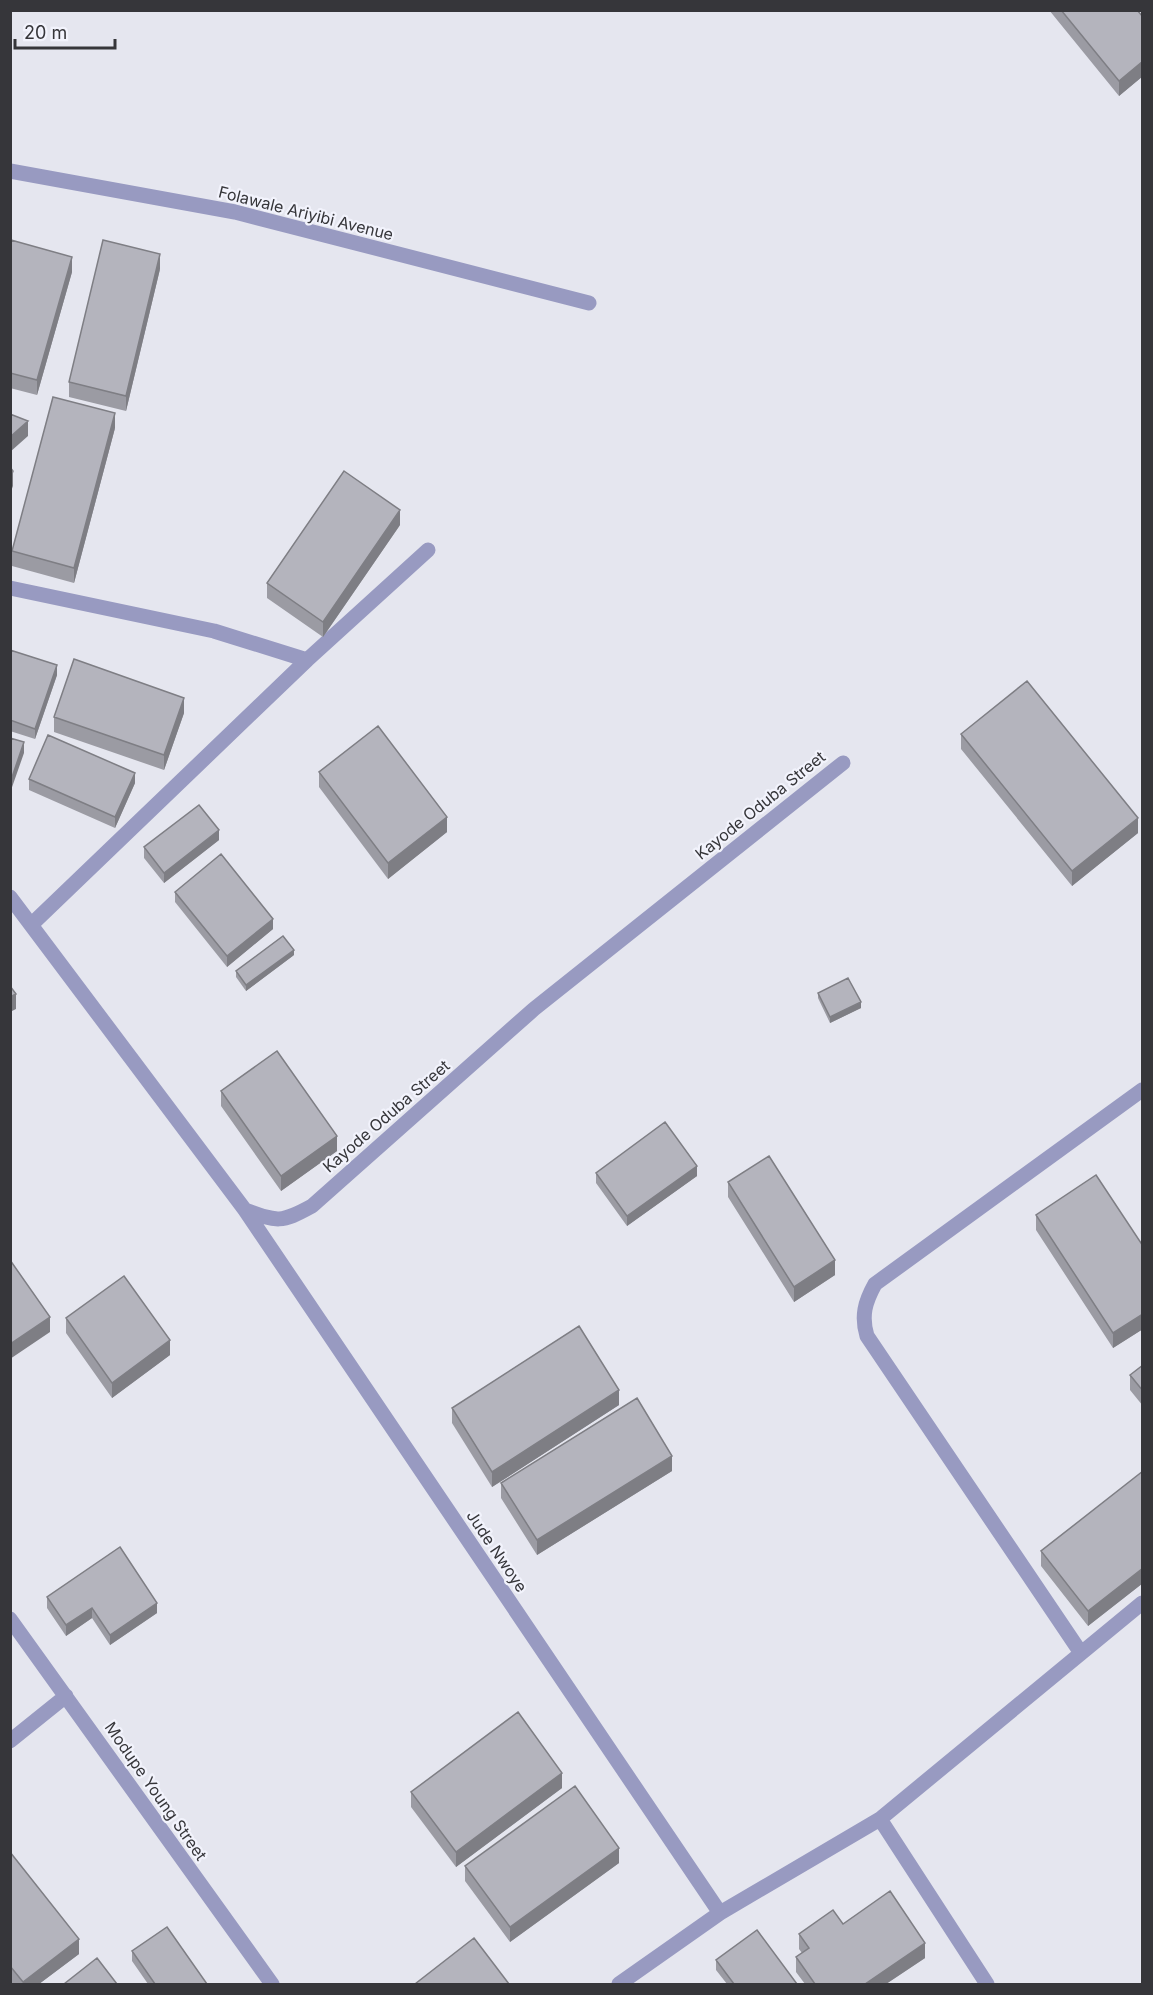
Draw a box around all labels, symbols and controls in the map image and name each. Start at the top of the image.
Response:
scale bar [15,12,116,50]
text: 20 m [24,22,67,43]
street label: Folawale Ariyibi Avenue [217,182,395,244]
street label: Kayode Oduba Street [691,746,829,864]
street label: Kayode Oduba Street [319,1055,453,1177]
street label: Jude Nwoye [462,1506,532,1596]
street label: Modupe Young Street [101,1718,211,1864]

